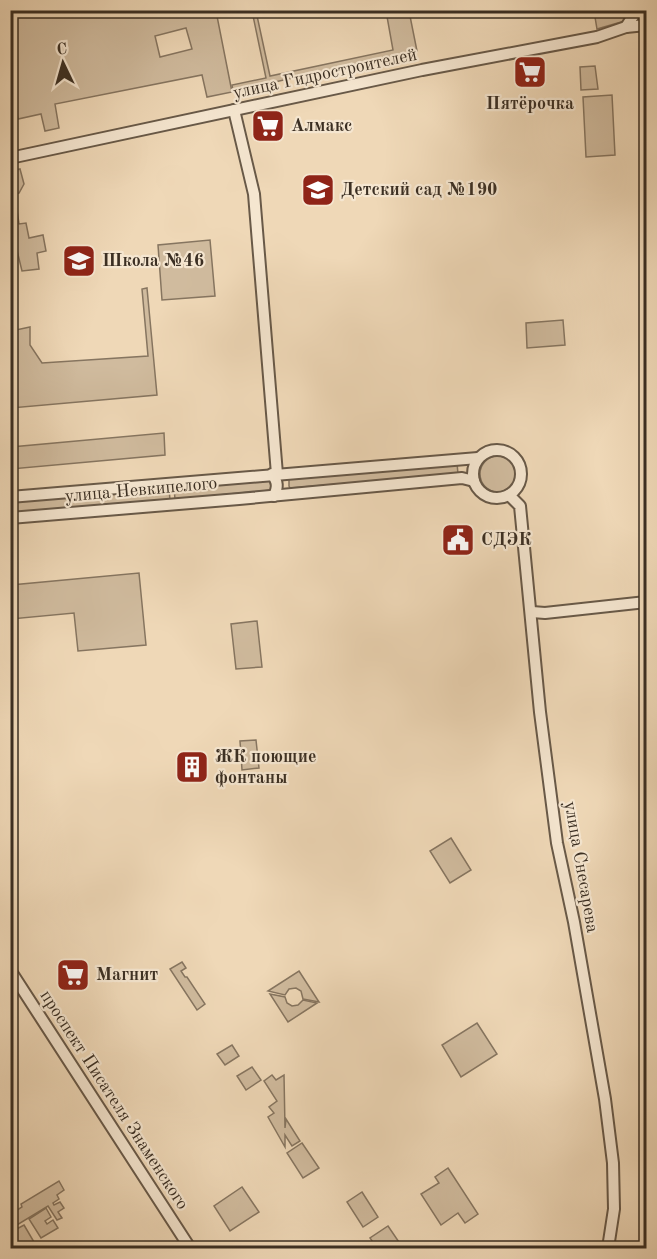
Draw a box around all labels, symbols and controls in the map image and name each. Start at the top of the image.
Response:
north arrow [33,33,93,93]
text: С [56,42,68,58]
street label: улица Гидростроителей [231,46,419,102]
supermarket icon: Пятёрочка [512,54,548,90]
place label: Пятёрочка [486,95,574,113]
supermarket icon: Алмакс [250,108,286,144]
place label: Алмакс [291,117,353,135]
school or university icon: Детский сад №190 [300,172,336,208]
place label: Детский сад №190 [341,181,498,199]
school or university icon: Школа №46 [61,243,97,279]
place label: Школа №46 [102,252,204,270]
street label: улица Невкипелого [64,474,218,506]
public building icon: СДЭК [440,522,476,558]
place label: СДЭК [481,531,531,549]
place label: ЖК поющие фонтаны [215,748,317,788]
building icon: ЖК поющие фонтаны [174,749,210,785]
street label: улица Снесарева [561,800,601,934]
supermarket icon: Магнит [55,957,91,993]
place label: Магнит [96,966,159,984]
street label: проспект Писателя Знаменского [36,987,192,1213]

